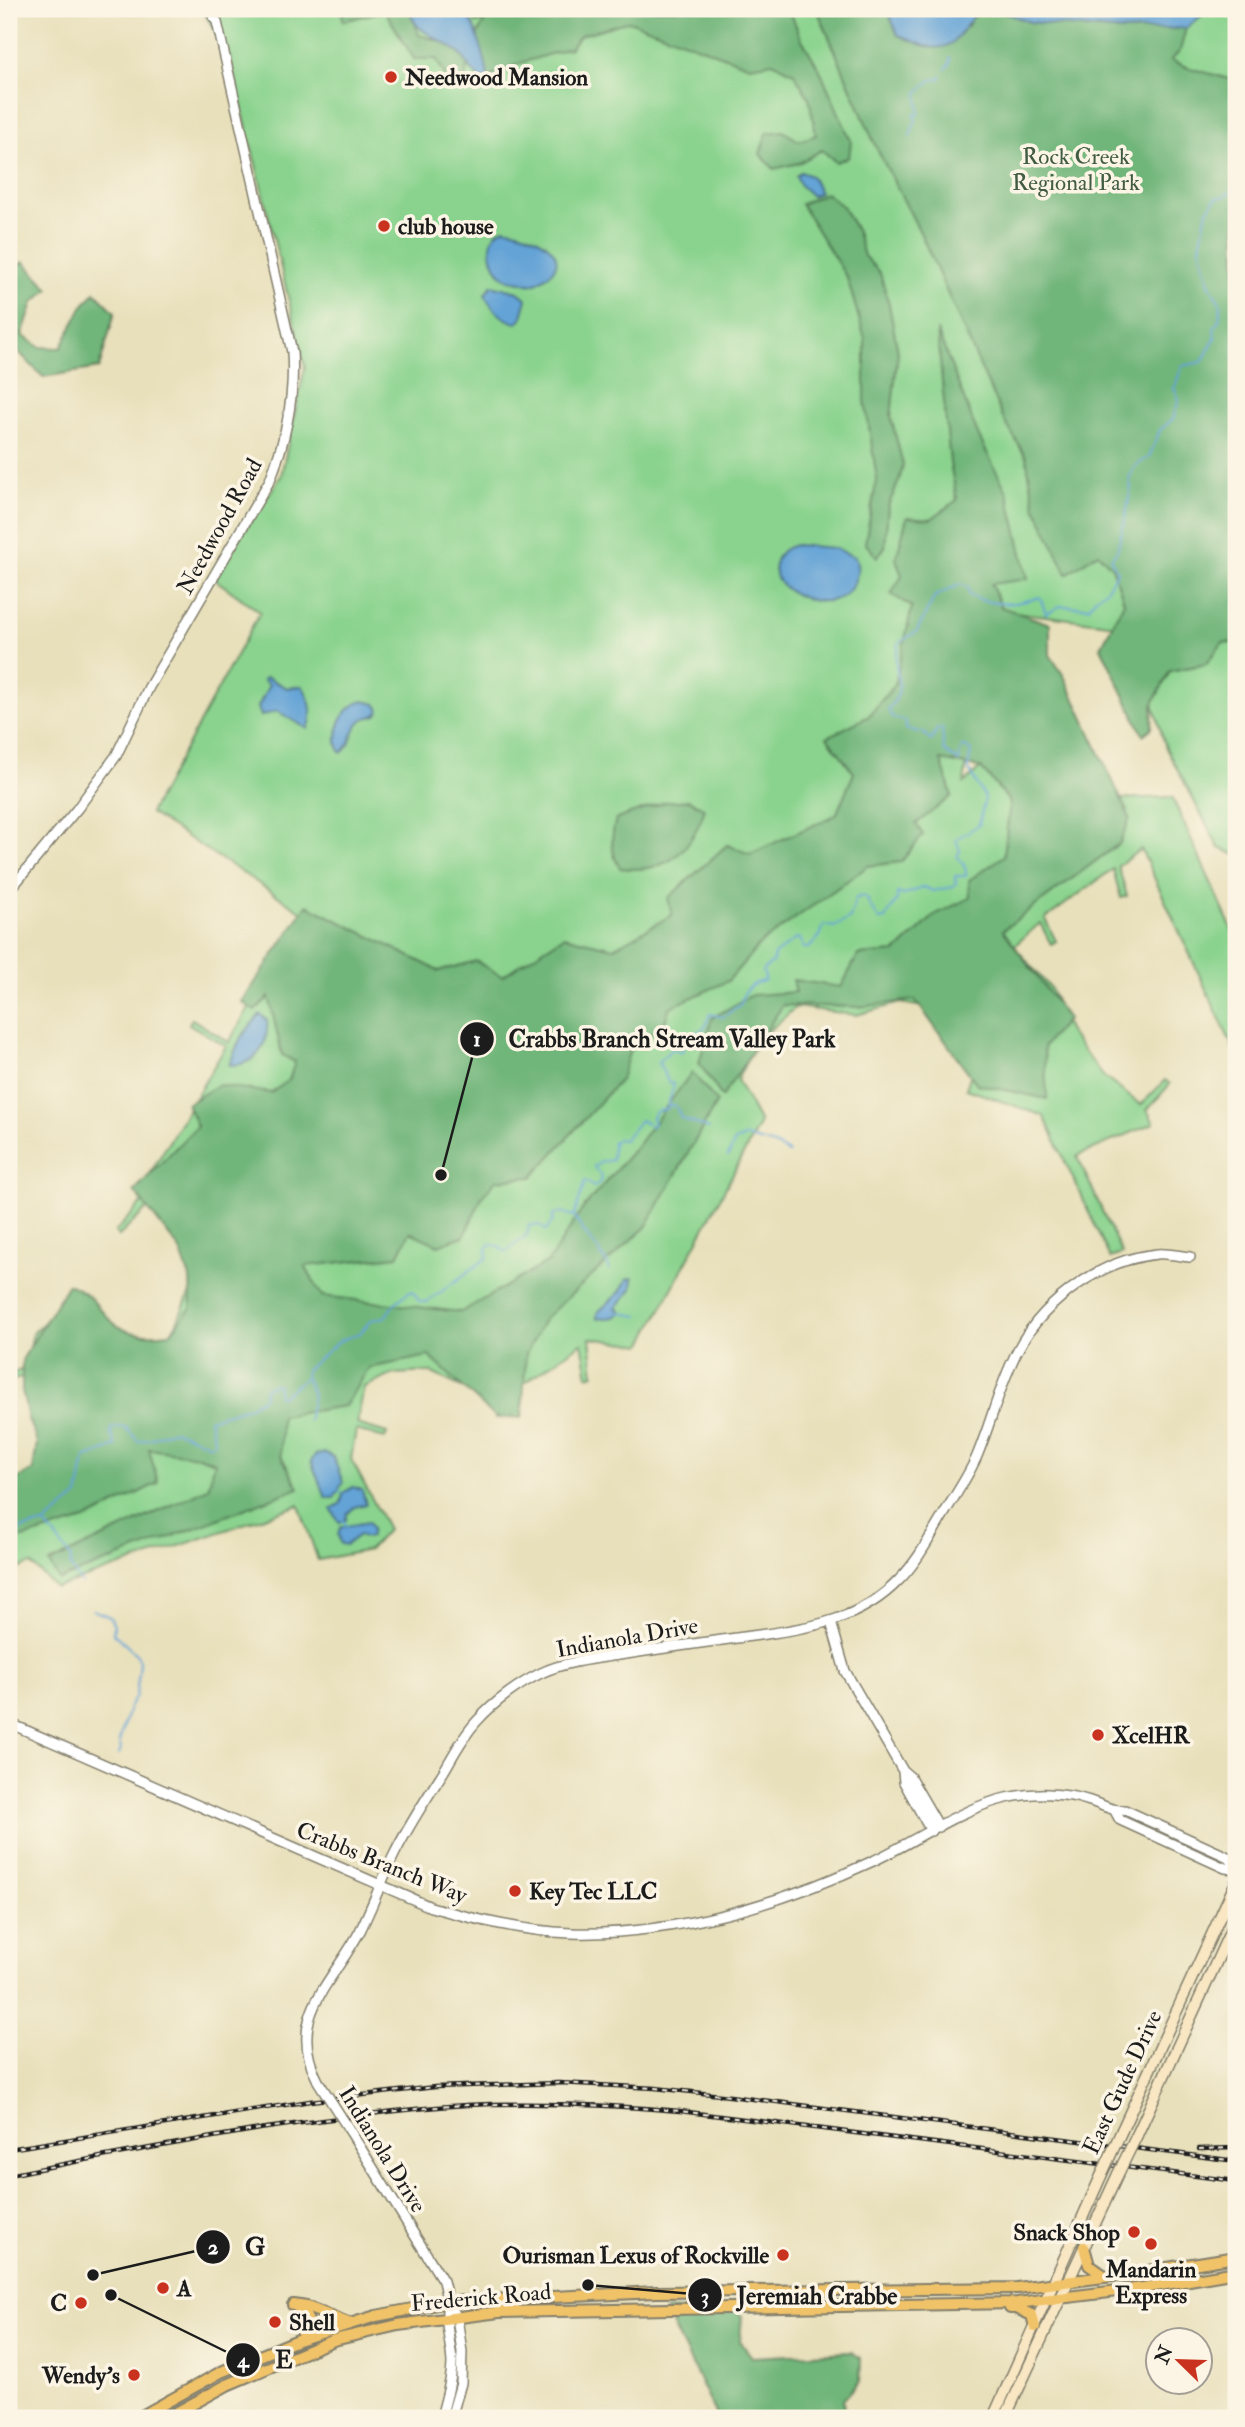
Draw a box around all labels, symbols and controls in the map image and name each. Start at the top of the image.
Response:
place label: Needwood Mansion [404,63,588,92]
marker: Needwood Mansion [383,69,399,85]
park label: Rock Creek Regional Park [1012,142,1140,197]
place label: club house [398,212,494,241]
marker: club house [376,218,392,234]
street label: Needwood Road [170,453,269,599]
callout: Crabbs Branch Stream Valley Park [459,1016,849,1061]
text: Crabbs Branch Stream Valley Park [509,1024,836,1055]
text: 1 [473,1026,481,1053]
street label: Indianola Drive [554,1611,701,1664]
place label: XcelHR [1112,1721,1191,1750]
marker: XcelHR [1090,1727,1106,1743]
street label: Crabbs Branch Way [292,1815,472,1910]
place label: Key Tec LLC [529,1877,657,1907]
marker: Key Tec LLC [507,1883,523,1899]
street label: East Gude Drive [1076,2005,1169,2159]
street label: Indianola Drive [332,2081,433,2218]
place label: Snack Shop [1013,2218,1120,2248]
callout: G [196,2224,279,2269]
marker: Snack Shop [1126,2224,1142,2240]
text: G [245,2232,265,2263]
text: 2 [208,2234,219,2261]
marker: Mandarin Express [1143,2236,1159,2252]
place label: Ourisman Lexus of Rockville [502,2241,769,2270]
marker: Ourisman Lexus of Rockville [775,2247,791,2263]
place label: Mandarin Express [1105,2255,1196,2311]
callout: Jeremiah Crabbe [688,2273,911,2318]
place label: A [176,2274,192,2303]
street label: Frederick Road [410,2277,552,2318]
marker: A [155,2280,171,2296]
text: Jeremiah Crabbe [736,2281,897,2312]
text: 3 [701,2283,709,2310]
place label: C [50,2289,67,2318]
marker: C [73,2295,89,2311]
place label: Shell [289,2308,336,2337]
marker: Shell [267,2314,283,2330]
north arrow [1144,2326,1214,2396]
callout: E [226,2337,306,2382]
text: N [1150,2341,1179,2368]
text: E [275,2345,293,2376]
text: 4 [236,2347,250,2374]
place label: Wendy's [41,2361,120,2391]
marker: Wendy's [126,2367,142,2383]

